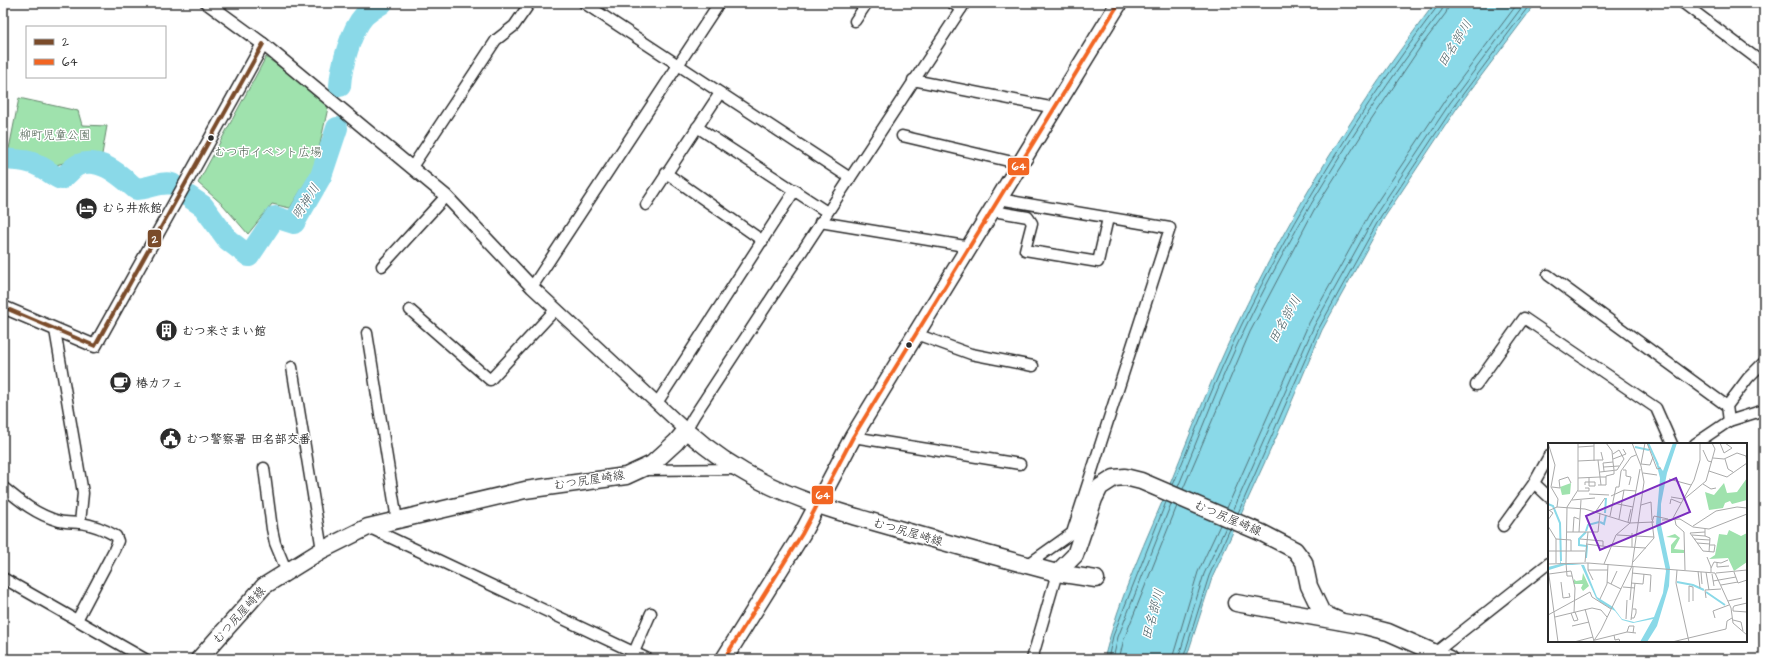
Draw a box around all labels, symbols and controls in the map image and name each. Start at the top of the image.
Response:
water label: 田名部川 [1433,17,1476,70]
legend [26,26,166,78]
text: 2 [62,34,69,51]
text: 64 [62,54,78,71]
park label: 柳町児童公園 [19,127,91,144]
unlabelled marker [206,133,216,143]
park label: むつ市イベント広場 [214,144,322,161]
line badge: 64 [1007,157,1030,176]
text: 64 [1012,159,1027,174]
water label: 明神川 [288,180,324,223]
hotel icon: むら井旅館 [73,195,99,221]
place label: むら井旅館 [102,200,162,217]
line badge: 2 [147,229,162,248]
text: 2 [151,232,159,247]
water label: 田名部川 [1264,292,1305,347]
building icon: むつ来さまい館 [154,318,180,344]
place label: むつ来さまい館 [182,323,266,340]
unlabelled marker [904,340,914,350]
cafe icon: 椿カフェ [107,370,133,396]
place label: 椿カフェ [136,375,183,392]
public building icon: むつ警察署 田名部交番 [157,426,183,452]
place label: むつ警察署 田名部交番 [186,431,311,448]
inset map [1548,443,1747,642]
street label: むつ尻屋崎線 [552,466,626,495]
line badge: 64 [811,485,834,505]
text: 64 [816,488,831,503]
street label: むつ尻屋崎線 [1191,497,1264,540]
street label: むつ尻屋崎線 [871,514,945,551]
street label: むつ尻屋崎線 [209,583,270,648]
water label: 田名部川 [1138,587,1168,642]

